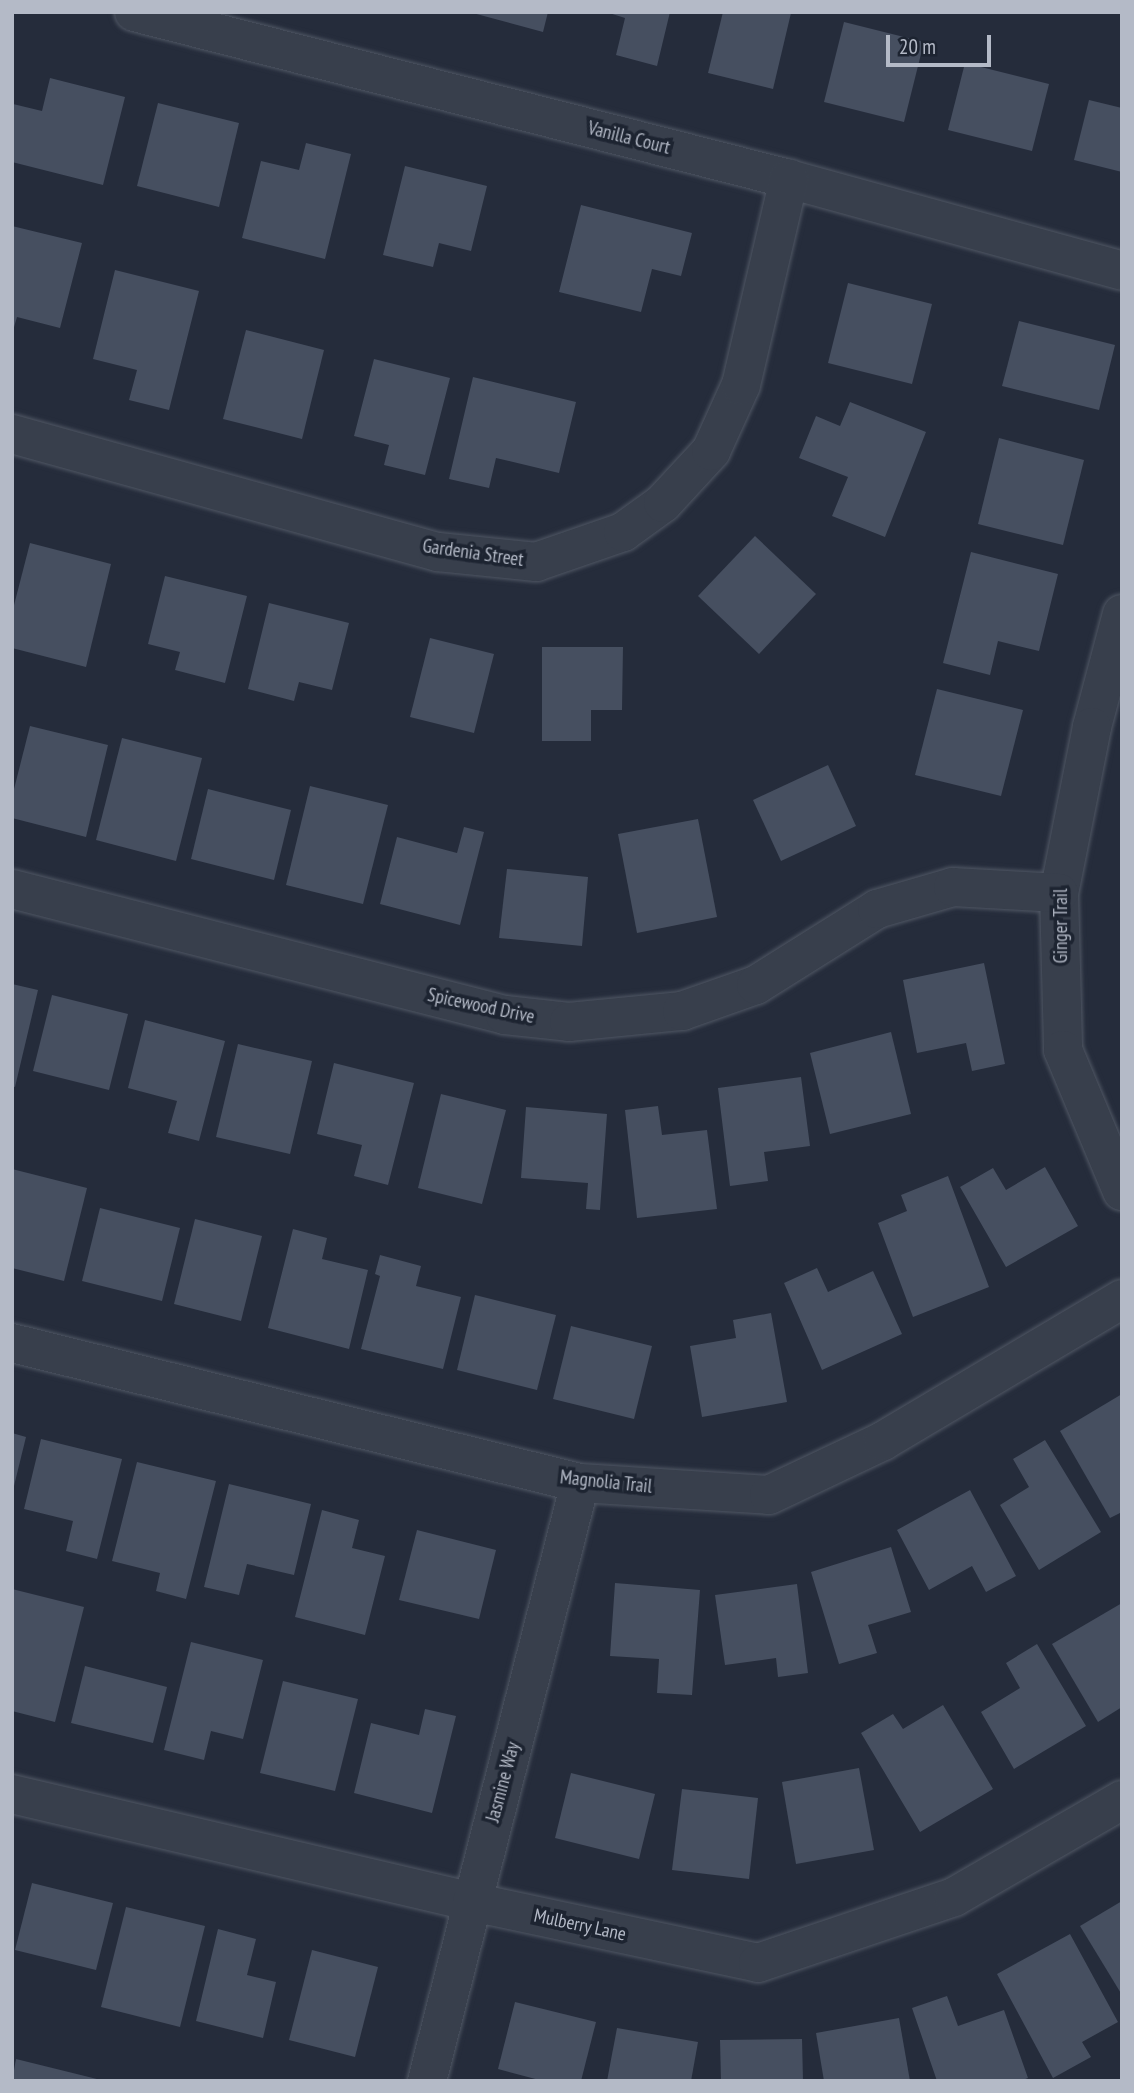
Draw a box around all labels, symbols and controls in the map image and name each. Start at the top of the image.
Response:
scale bar [889,21,994,65]
text: 20 m [899,33,936,60]
street label: Vanilla Court [585,117,673,159]
street label: Gardenia Street [421,535,525,571]
street label: Ginger Trail [1050,888,1072,964]
street label: Spicewood Drive [425,984,537,1028]
street label: Magnolia Trail [559,1466,653,1498]
street label: Jasmine Way [481,1739,525,1825]
street label: Mulberry Lane [532,1904,628,1946]

